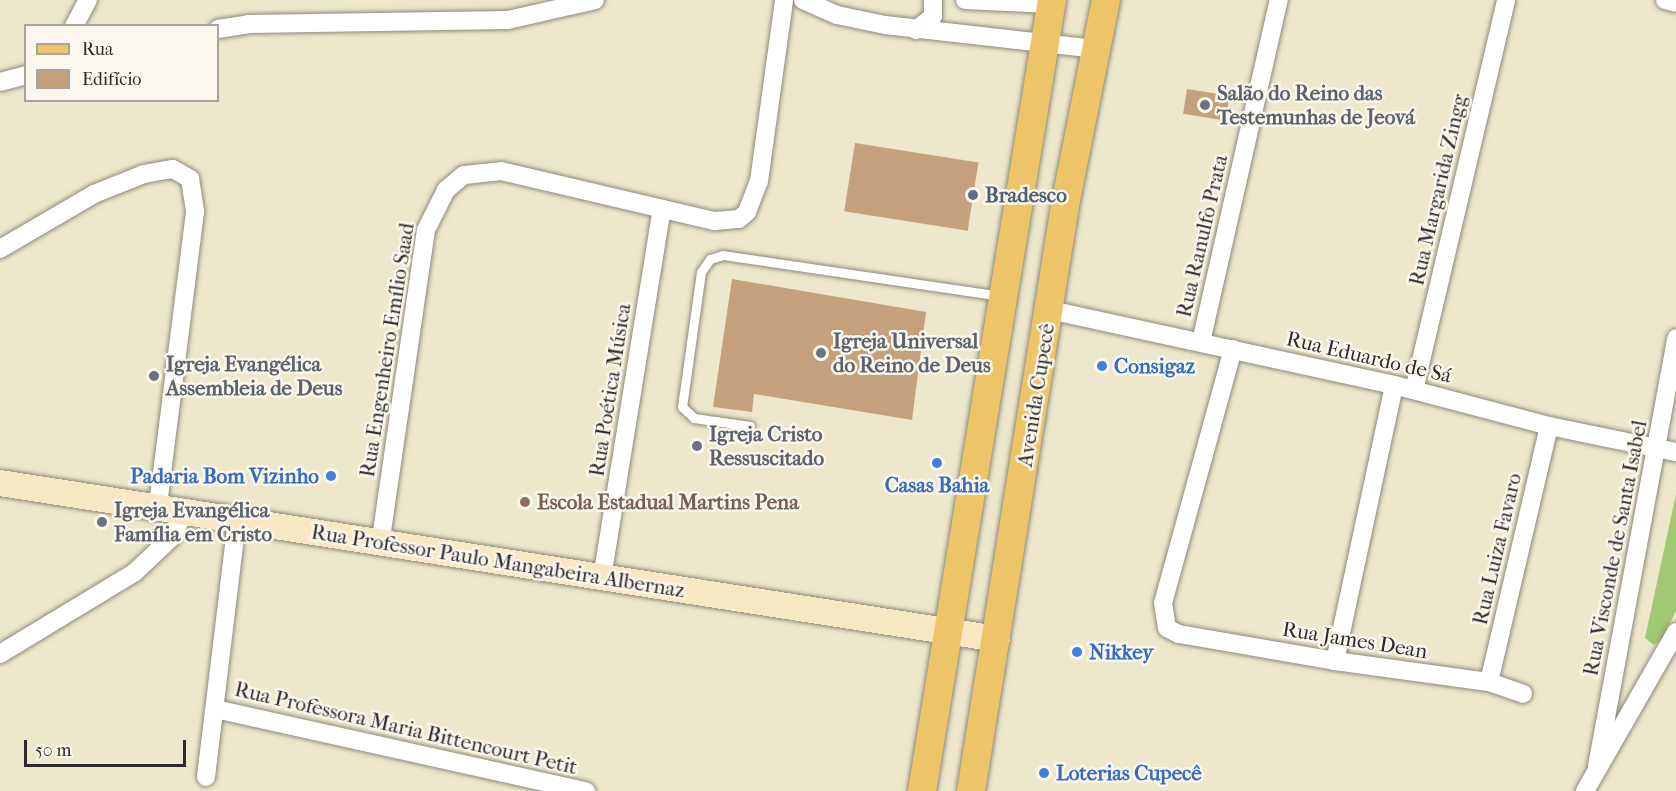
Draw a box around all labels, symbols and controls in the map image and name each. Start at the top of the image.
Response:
legend [24,24,219,102]
text: Rua [82,39,113,60]
text: Edifício [82,69,141,90]
place label: Salão do Reino das Testemunhas de Jeová [1217,80,1415,130]
street label: Rua Margarida Zingg [1404,92,1472,288]
marker: Salão do Reino das Testemunhas de Jeová [1198,98,1212,112]
street label: Rua Ranulfo Prata [1171,152,1233,320]
place label: Bradesco [985,182,1067,208]
marker: Bradesco [966,188,980,202]
street label: Rua Engenheiro Emílio Saad [354,221,420,479]
street label: Rua Poética Música [584,302,636,478]
street label: Avenida Cupecê [1012,321,1060,469]
street label: Rua Eduardo de Sá [1284,326,1454,388]
place label: Igreja Universal do Reino de Deus [833,328,991,378]
marker: Igreja Universal do Reino de Deus [814,346,828,360]
place label: Igreja Evangélica Assembleia de Deus [166,351,342,401]
place label: Consigaz [1114,353,1195,379]
marker: Consigaz [1095,359,1109,373]
marker: Igreja Evangélica Assembleia de Deus [147,369,161,383]
street label: Rua Visconde de Santa Isabel [1578,418,1652,678]
place label: Igreja Cristo Ressuscitado [709,421,824,471]
marker: Igreja Cristo Ressuscitado [690,439,704,453]
marker: Casas Bahia [930,456,944,470]
place label: Padaria Bom Vizinho [130,463,319,489]
marker: Padaria Bom Vizinho [324,469,338,483]
street label: Rua Luiza Favaro [1467,471,1527,627]
place label: Casas Bahia [885,472,989,498]
place label: Escola Estadual Martins Pena [537,489,799,515]
marker: Escola Estadual Martins Pena [518,495,532,509]
place label: Igreja Evangélica Família em Cristo [114,497,272,547]
marker: Igreja Evangélica Família em Cristo [95,515,109,529]
street label: Rua Professor Paulo Mangabeira Albernaz [309,519,687,603]
street label: Rua James Dean [1281,616,1429,664]
place label: Nikkey [1089,639,1153,665]
marker: Nikkey [1070,645,1084,659]
street label: Rua Professora Maria Bittencourt Petit [232,676,580,780]
scale bar [27,728,189,766]
text: 50 m [35,740,71,761]
place label: Loterias Cupecê [1056,760,1202,786]
marker: Loterias Cupecê [1037,766,1051,780]

